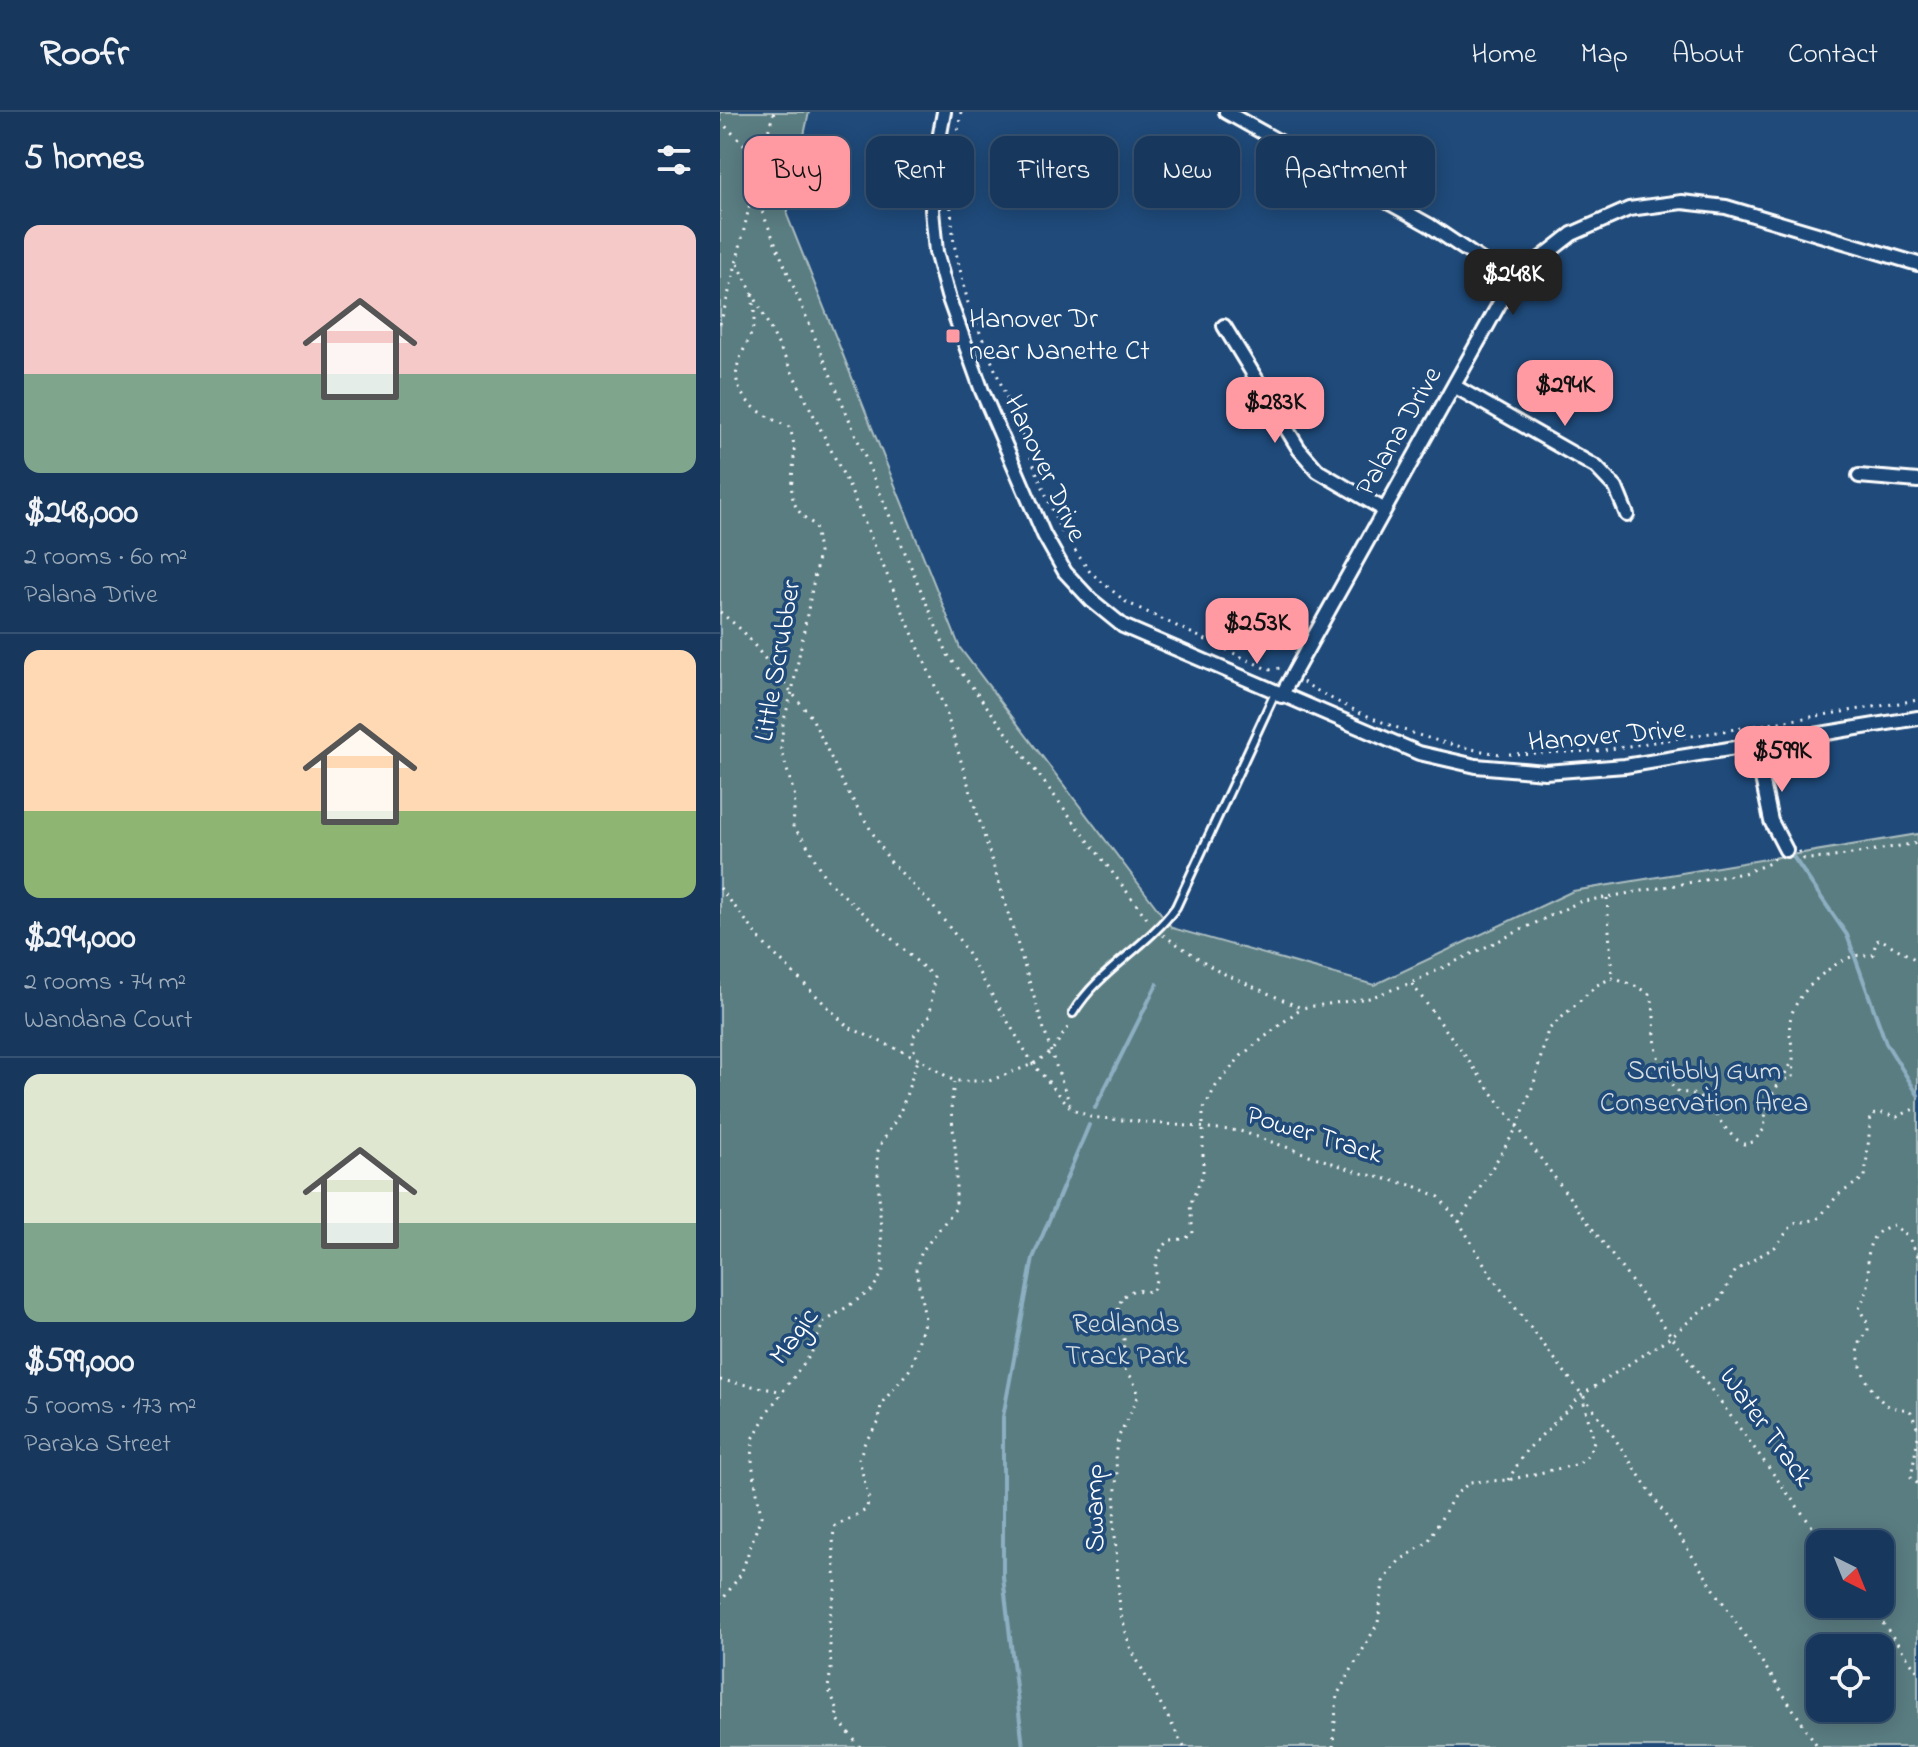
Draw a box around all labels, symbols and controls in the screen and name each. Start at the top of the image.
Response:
text: Roofr [40,27,129,83]
text: Home [1471,35,1537,76]
text: Map [1581,35,1628,76]
text: About [1672,35,1744,76]
text: Contact [1788,35,1878,76]
text: 5 homes [24,135,145,185]
chip: Buy [744,136,850,208]
chip: Rent [866,136,974,208]
chip: Filters [990,136,1118,208]
chip: New [1134,136,1240,208]
chip: Apartment [1256,136,1435,208]
icon: filters [652,138,696,182]
pin: $248K [1457,249,1569,317]
text: $248K [1482,256,1544,294]
icon: home [288,277,432,421]
place label: Hanover Dr near Nanette Ct [969,300,1150,373]
marker: Hanover Dr near Nanette Ct [944,327,962,345]
street label: Palana Drive [1346,359,1454,505]
pin: $294K [1509,360,1621,428]
text: $294K [1535,367,1595,405]
pin: $283K [1219,377,1331,445]
text: $283K [1244,384,1306,422]
street label: Hanover Drive [992,389,1096,550]
text: $248,000 [24,489,138,539]
text: 2 rooms · 60 m² [24,539,188,577]
text: Palana Drive [24,577,158,615]
street label: Little Scrubber [745,577,813,745]
pin: $253K [1201,598,1313,666]
text: $253K [1224,605,1290,643]
icon: home [288,702,432,846]
street label: Hanover Drive [1526,710,1688,764]
pin: $599K [1726,726,1838,794]
text: $599K [1753,733,1811,771]
text: $294,000 [24,914,136,964]
text: 2 rooms · 74 m² [24,964,186,1002]
text: Wandana Court [24,1002,192,1040]
park label: Scribbly Gum Conservation Area [1600,1052,1808,1125]
street label: Power Track [1241,1096,1388,1176]
icon: home [288,1126,432,1270]
street label: Magic [760,1299,830,1374]
park label: Redlands Track Park [1065,1305,1188,1378]
text: $599,000 [24,1338,134,1388]
street label: Water Track [1708,1360,1823,1497]
text: 5 rooms · 173 m² [24,1388,197,1426]
text: Paraka Street [24,1426,171,1464]
street label: Swamp [1075,1463,1117,1553]
north arrow [1806,1530,1894,1618]
map controls [1806,1530,1894,1722]
button: locate [1806,1634,1894,1722]

